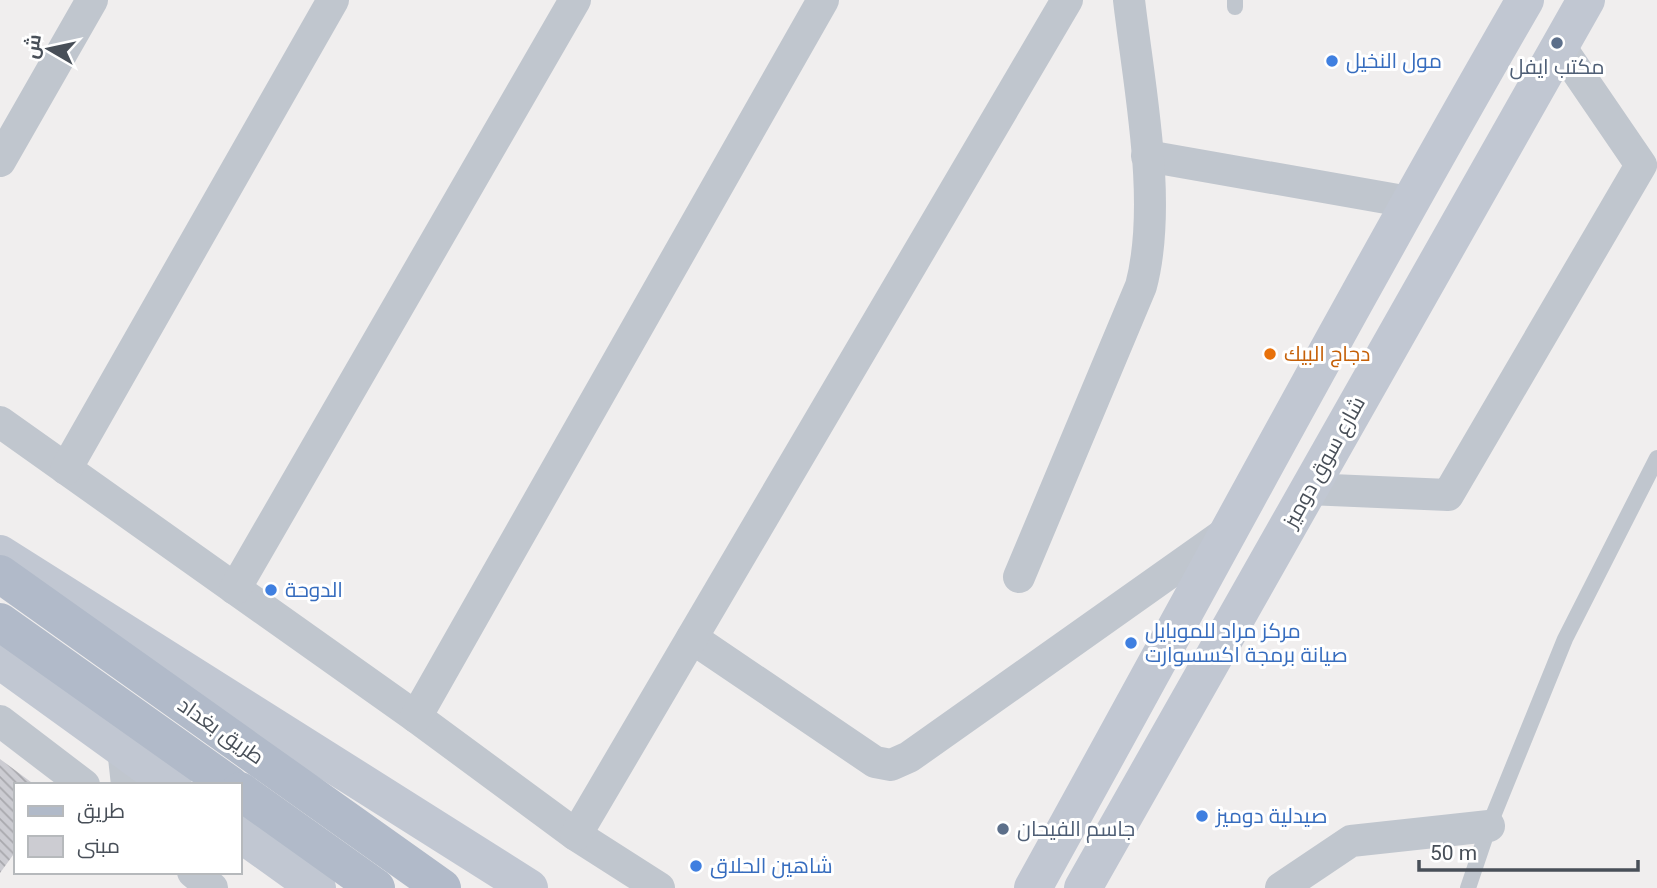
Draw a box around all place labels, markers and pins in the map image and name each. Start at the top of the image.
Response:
marker: مكتب ايفل [1549,35,1565,51]
place label: مول النخيل [1346,49,1442,74]
marker: مول النخيل [1324,53,1340,69]
place label: مكتب ايفل [1509,55,1605,80]
place label: دجاج البيك [1284,342,1370,368]
marker: دجاج البيك [1262,346,1278,362]
place label: الدوحة [285,578,343,602]
marker: الدوحة [263,582,279,598]
place label: مركز مراد للموبايل صيانة برمجة اكسسوارت [1145,619,1348,667]
marker: مركز مراد للموبايل صيانة برمجة اكسسوارت [1123,635,1139,651]
place label: صيدلية دوميز [1215,804,1327,828]
marker: صيدلية دوميز [1194,808,1210,824]
place label: جاسم الفيحان [1017,817,1135,843]
marker: جاسم الفيحان [995,821,1011,837]
place label: شاهين الحلاق [710,854,833,879]
marker: شاهين الحلاق [688,858,704,874]

